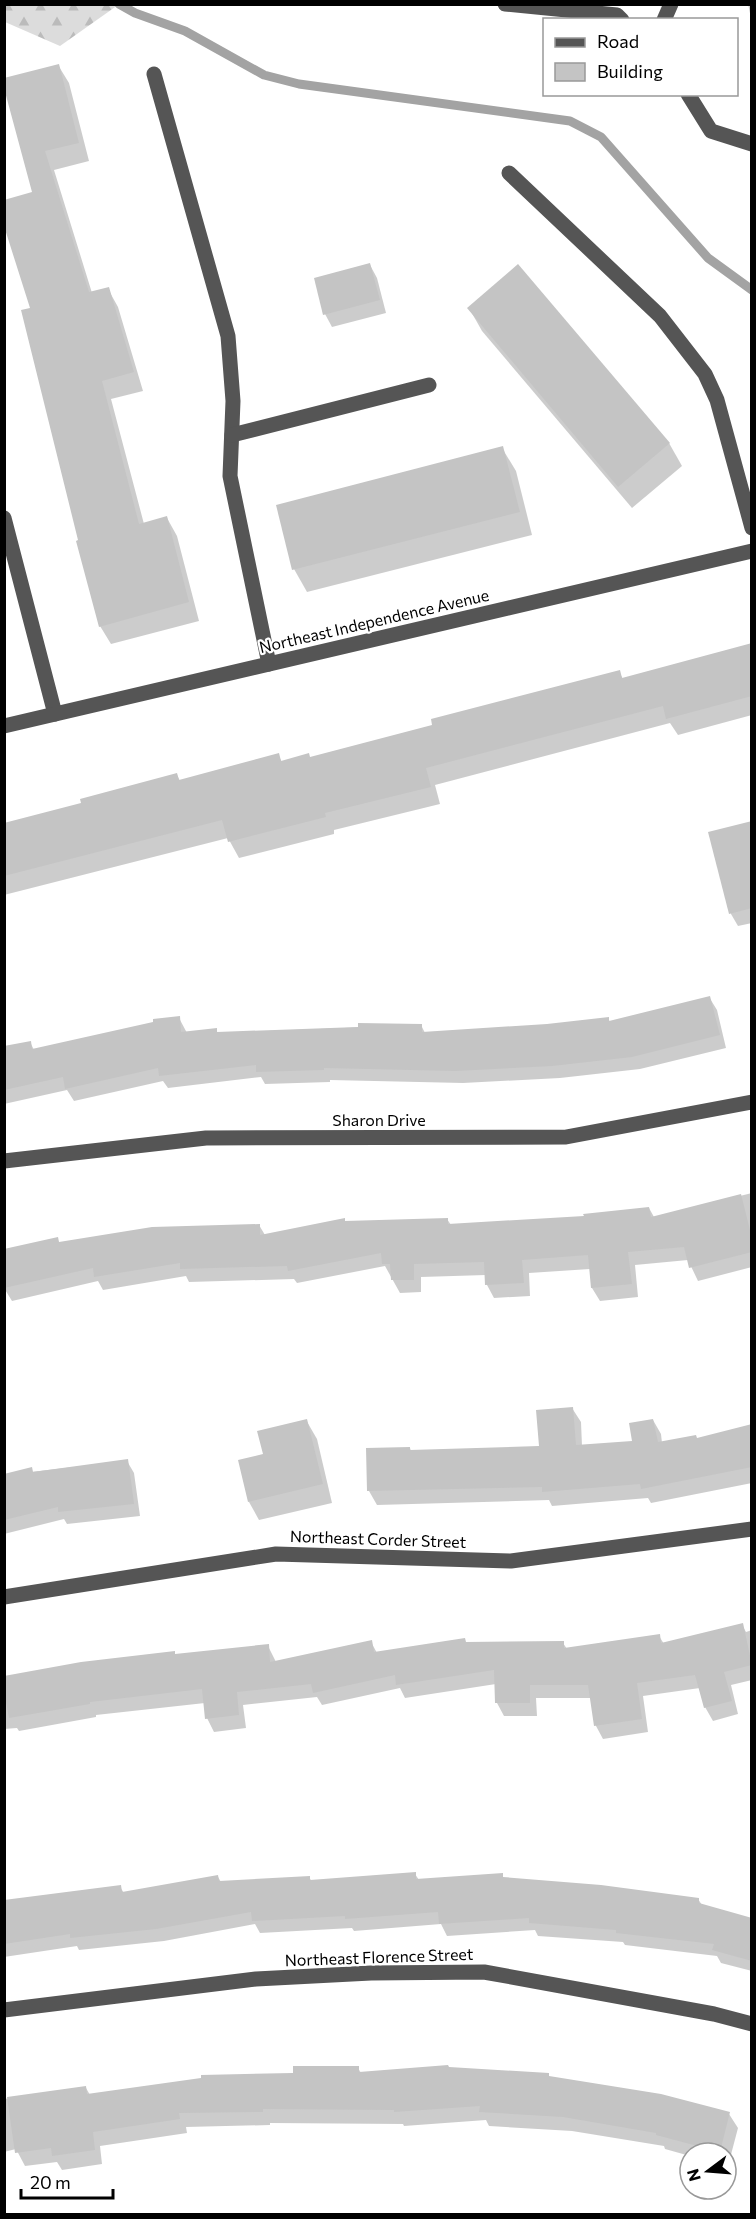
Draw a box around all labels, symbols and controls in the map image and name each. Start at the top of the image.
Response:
legend [543,18,738,96]
text: Road [597,30,639,52]
text: Building [597,60,663,82]
street label: Northeast Independence Avenue [257,585,491,656]
street label: Sharon Drive [332,1110,426,1129]
street label: Northeast Corder Street [290,1526,467,1551]
street label: Northeast Florence Street [284,1944,474,1969]
north arrow [678,2141,738,2201]
scale bar [21,2162,112,2200]
text: N [682,2167,704,2184]
text: 20 m [30,2171,71,2193]

